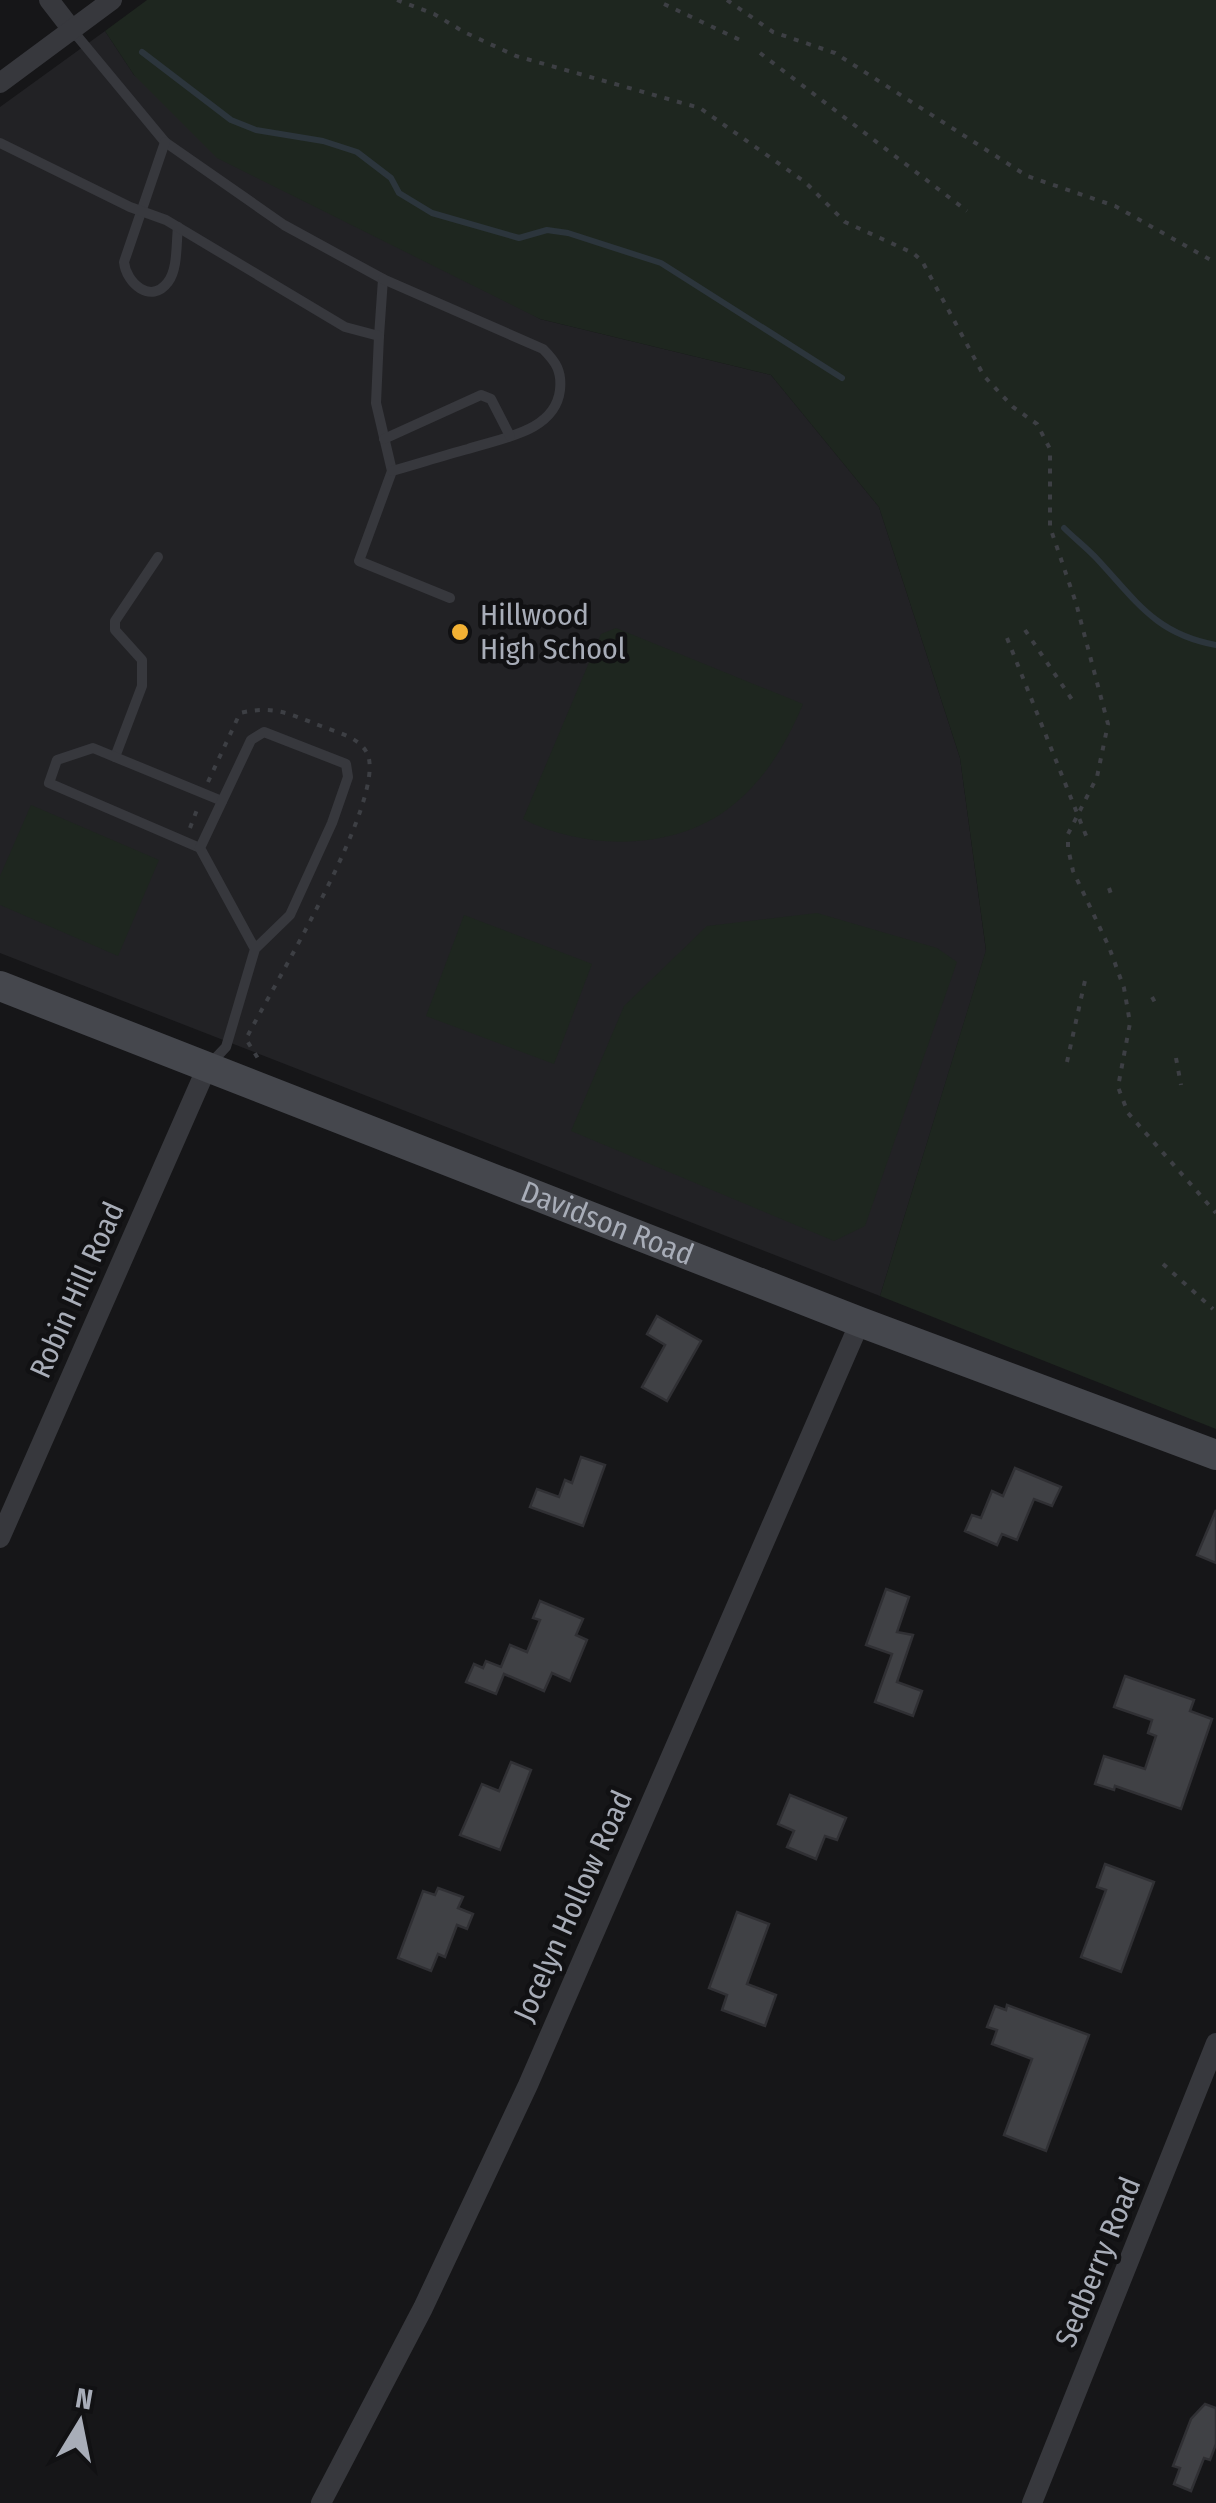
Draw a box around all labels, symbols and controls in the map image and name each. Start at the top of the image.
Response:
place label: Hillwood High School [480,597,626,667]
marker: Hillwood High School [449,621,471,643]
street label: Davidson Road [516,1173,699,1273]
street label: Robin Hill Road [22,1196,132,1384]
street label: Jocelyn Hollow Road [506,1785,640,2027]
street label: Sedberry Road [1048,2172,1148,2352]
north arrow [30,2373,130,2473]
text: N [73,2381,95,2417]

